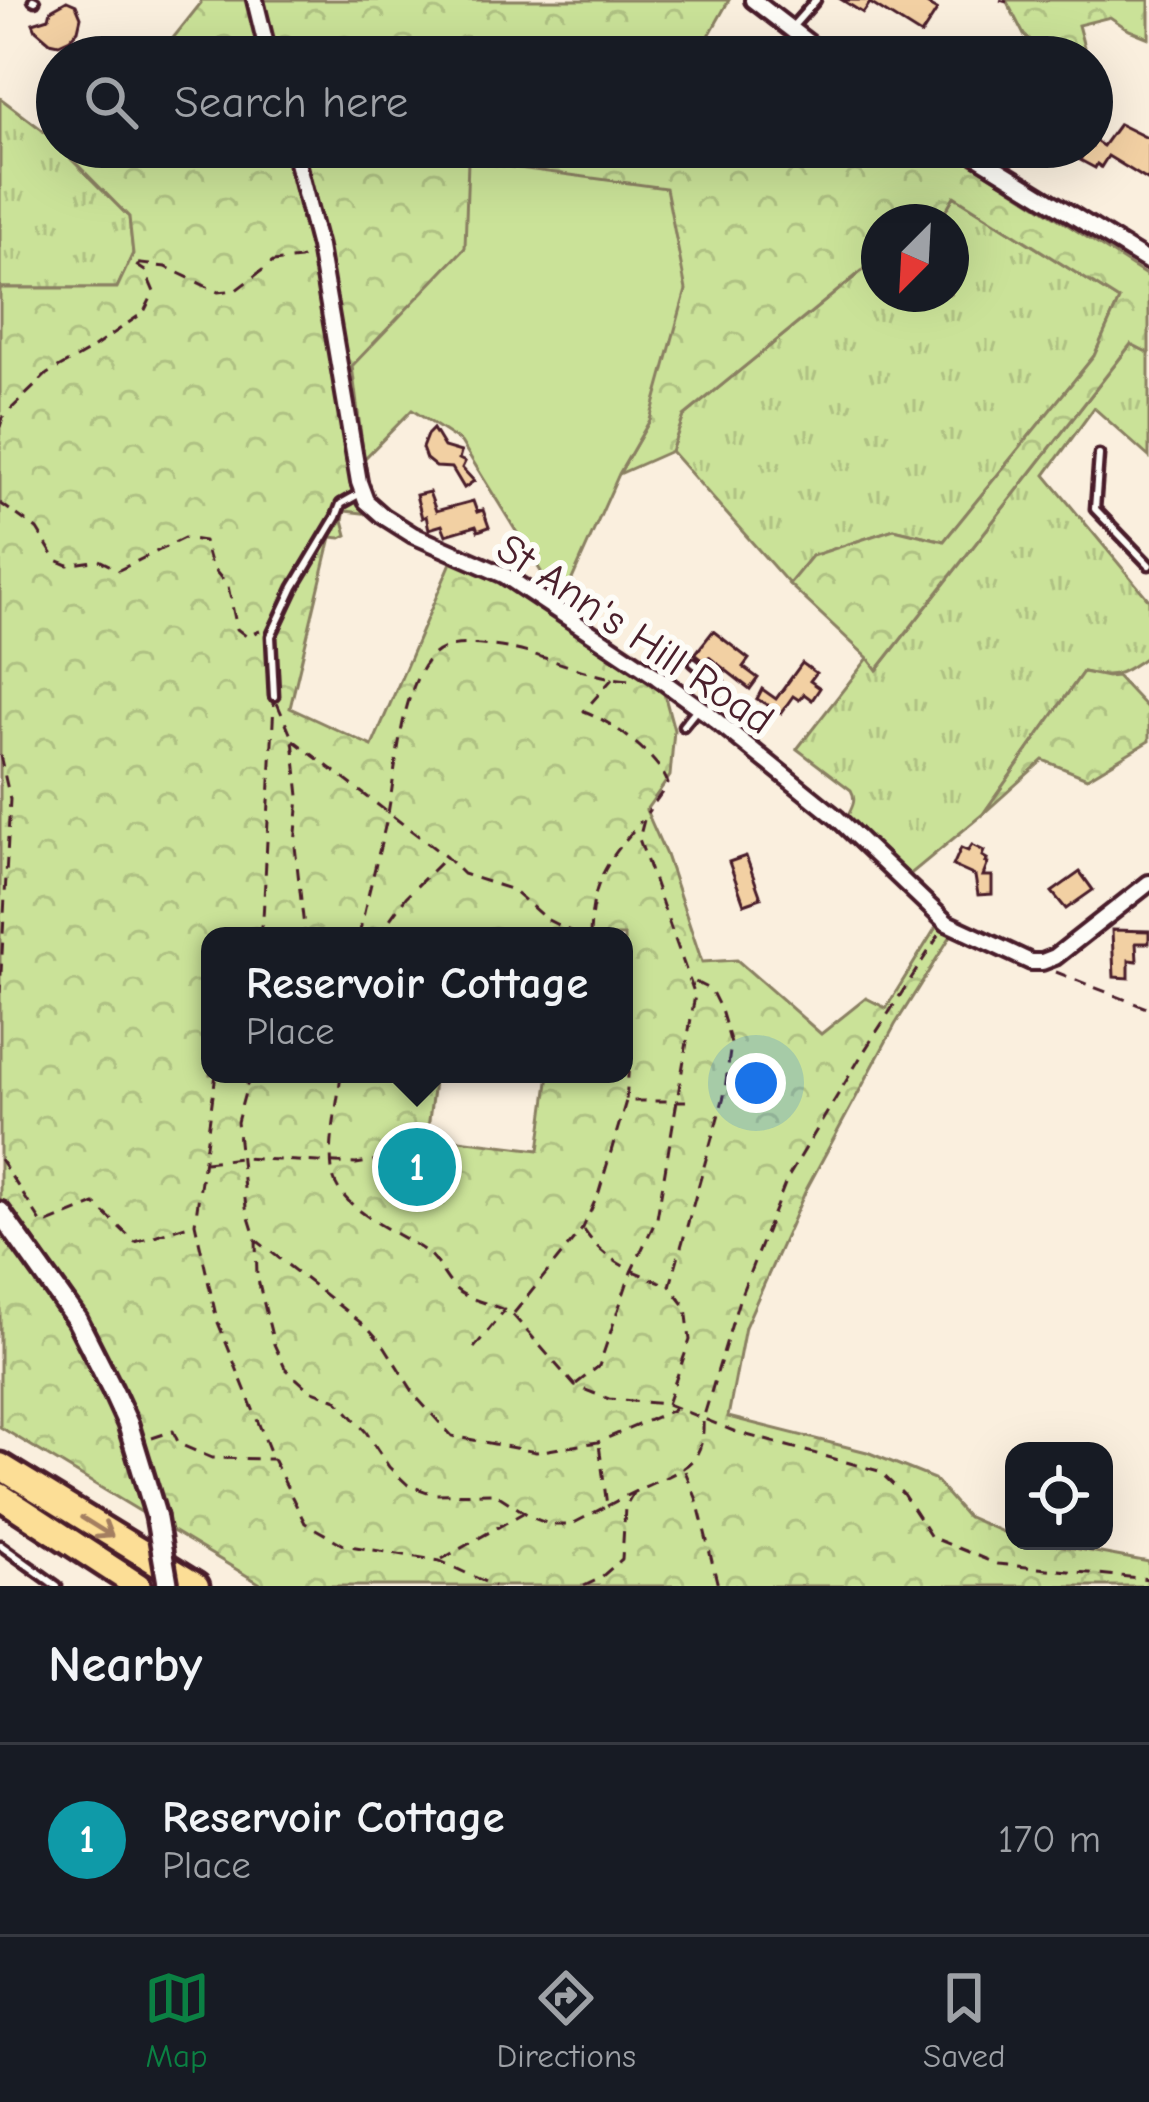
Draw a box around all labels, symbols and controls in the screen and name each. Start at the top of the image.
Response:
search box [36,36,1113,168]
icon: search [78,69,144,135]
text: Search here [174,76,408,128]
north arrow [861,204,969,312]
street label: St Ann's Hill Road [488,524,783,745]
popup [201,927,633,1083]
text: Reservoir Cottage [246,957,588,1009]
text: Place [246,1009,335,1054]
your location [726,1053,786,1113]
pin: 1 [378,1122,456,1212]
map controls [1005,1442,1113,1550]
button: locate [1005,1442,1113,1550]
one-way arrow [79,1515,113,1539]
text: Nearby [48,1635,202,1694]
text: Reservoir Cottage [162,1791,505,1843]
text: 1 [79,1817,95,1862]
text: 170 m [998,1817,1101,1862]
text: Place [162,1843,251,1888]
tab: Map [144,1965,210,2075]
tab: Directions [497,1965,636,2075]
tab: Saved [923,1965,1005,2075]

